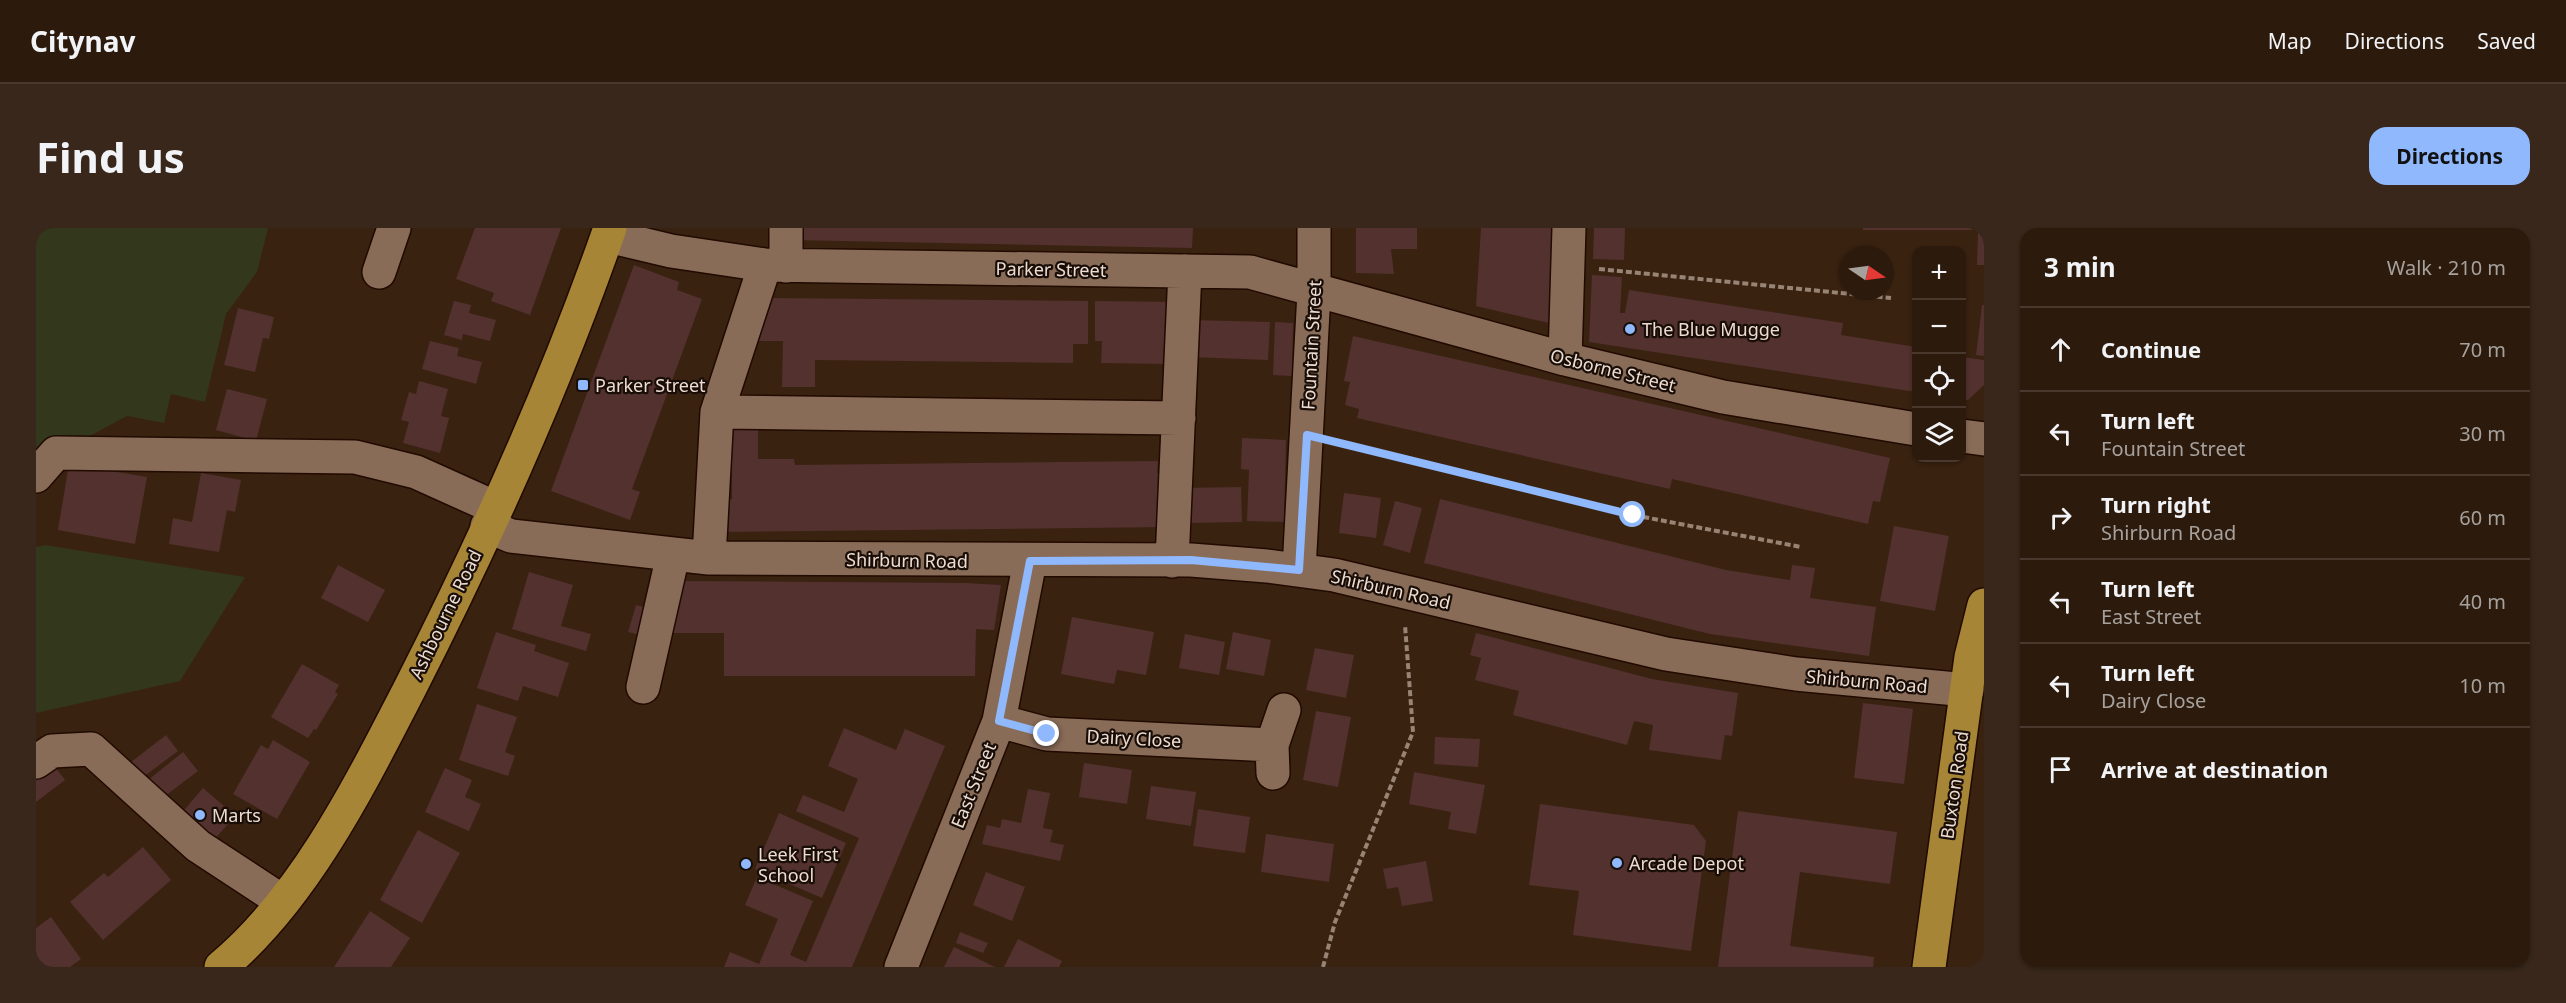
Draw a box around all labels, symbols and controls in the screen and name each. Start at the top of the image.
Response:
text: Citynav [30,22,135,60]
text: Map [2268,27,2312,55]
text: Directions [2345,27,2444,55]
text: Saved [2477,27,2536,55]
button: Directions [2369,127,2530,185]
text: Find us [36,128,185,185]
north arrow [1840,246,1894,300]
map controls [1912,246,1966,462]
button: + [1912,246,1966,300]
text: 3 min [2044,249,2116,285]
text: Walk · 210 m [2387,254,2506,281]
street label: Parker Street [996,256,1107,282]
street label: Fountain Street [1296,279,1326,410]
button: − [1912,300,1966,354]
place label: The Blue Mugge [1642,317,1780,341]
marker: The Blue Mugge [1623,322,1637,336]
icon: ahead [2044,333,2077,366]
text: Continue [2101,334,2201,364]
text: 70 m [2459,336,2506,363]
street label: Osborne Street [1548,343,1679,397]
button: locate [1912,354,1966,408]
place label: Parker Street [595,373,706,397]
marker: Parker Street [576,378,590,392]
text: Turn left [2101,405,2195,435]
button: layers [1912,408,1966,462]
icon: left [2044,417,2077,450]
text: 30 m [2459,420,2506,447]
text: Fountain Street [2101,435,2245,462]
text: Turn right [2101,489,2211,519]
route start [1619,501,1645,527]
icon: right [2044,501,2077,534]
text: 60 m [2459,504,2506,531]
text: Shirburn Road [2101,519,2236,546]
street label: Ashbourne Road [403,545,487,683]
street label: Shirburn Road [846,547,968,573]
street label: Shirburn Road [1329,564,1453,614]
text: Turn left [2101,573,2195,603]
icon: left [2044,585,2077,618]
text: 40 m [2459,588,2506,615]
text: East Street [2101,603,2201,630]
text: Turn left [2101,657,2195,687]
street label: Shirburn Road [1805,664,1929,698]
icon: left [2044,669,2077,702]
text: 10 m [2459,672,2506,699]
text: Dairy Close [2101,687,2206,714]
route end [1033,720,1059,746]
street label: Dairy Close [1086,724,1182,752]
street label: Buxton Road [1935,729,1973,841]
street label: East Street [945,738,1001,831]
icon: arrive [2044,753,2077,786]
text: Arrive at destination [2101,754,2328,784]
place label: Marts [212,803,261,827]
marker: Marts [193,808,207,822]
place label: Leek First School [758,842,839,887]
place label: Arcade Depot [1629,851,1744,875]
marker: Arcade Depot [1610,856,1624,870]
marker: Leek First School [739,857,753,871]

